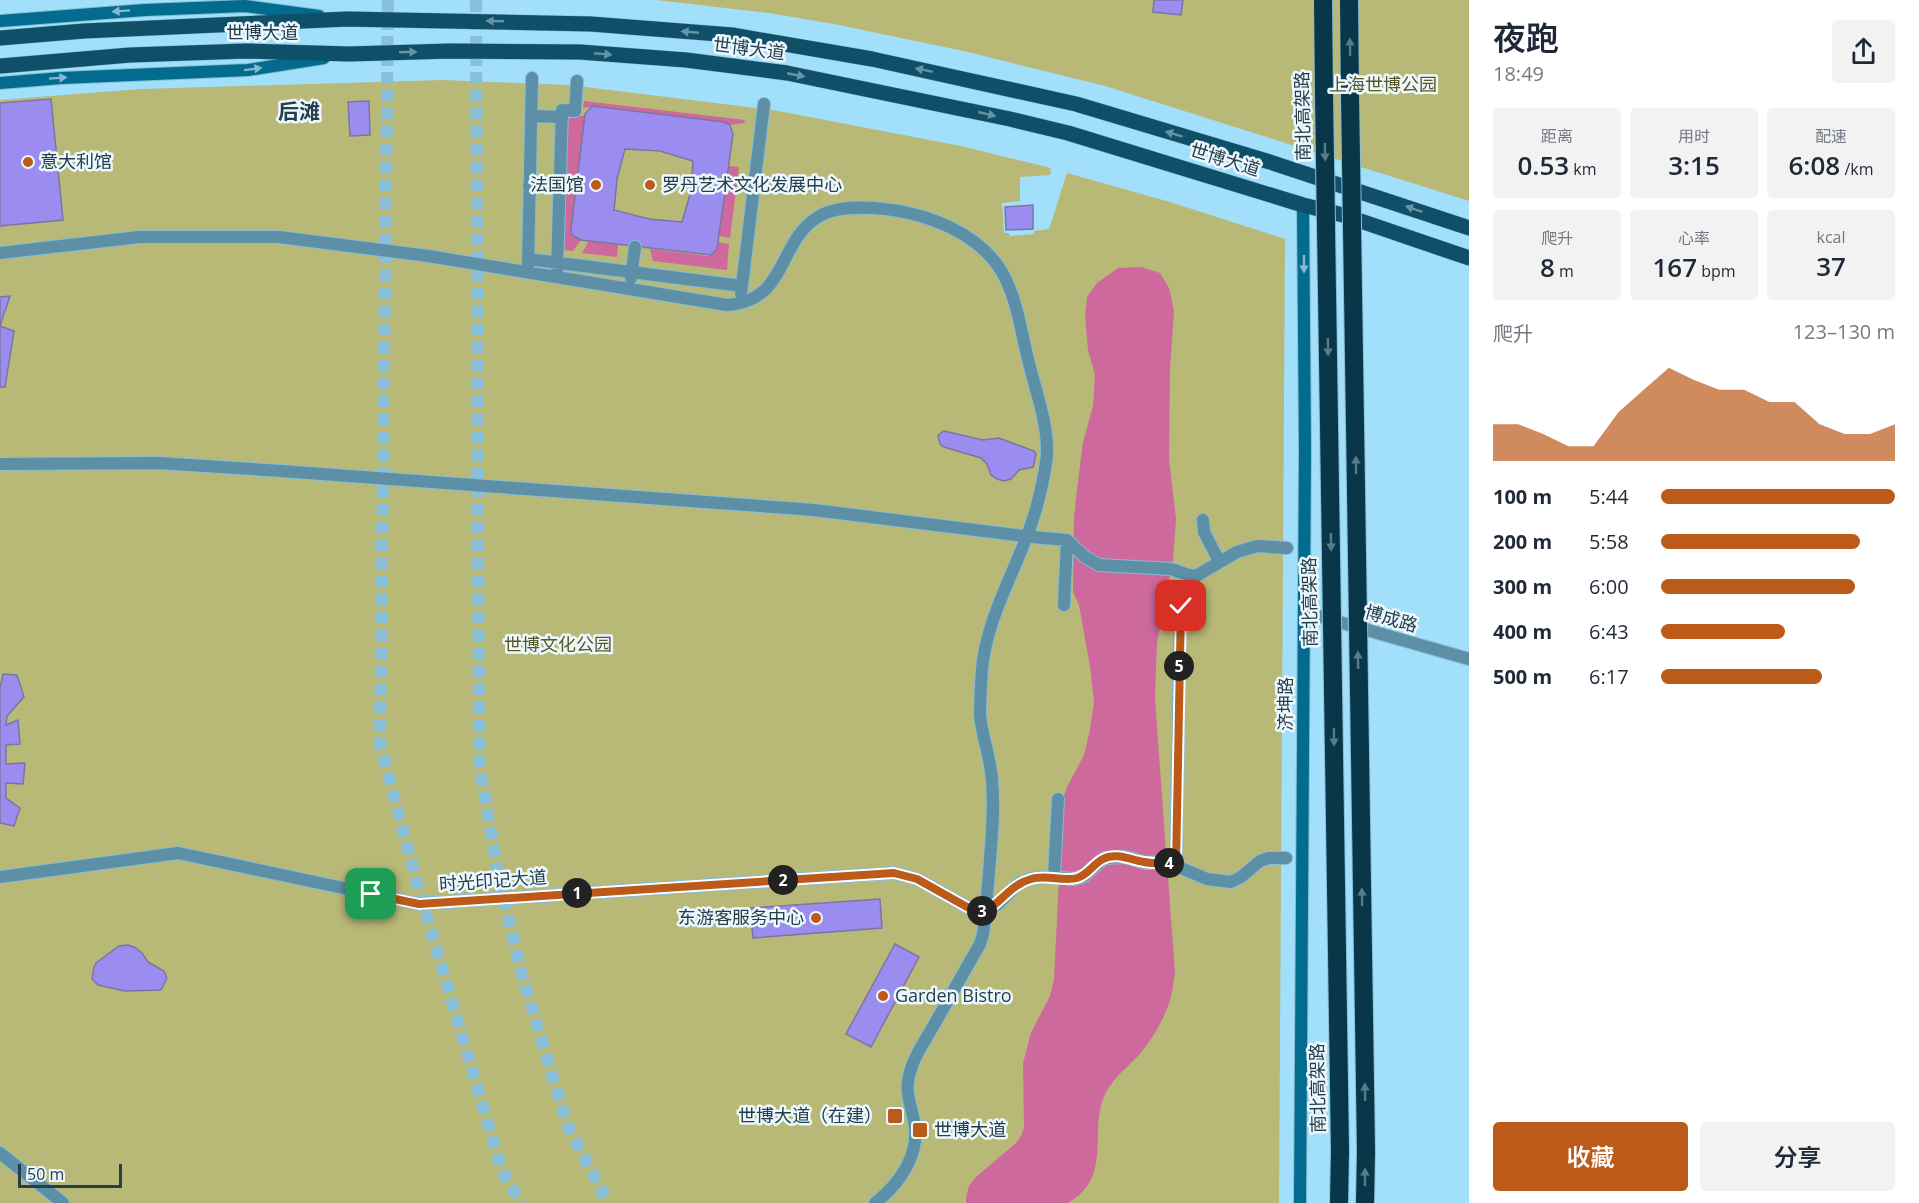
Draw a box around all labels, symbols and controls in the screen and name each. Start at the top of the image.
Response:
one-way arrow [112,7,131,16]
text: 夜跑 [1493,15,1559,60]
one-way arrow [486,16,505,26]
street label: 世博大道 [226,20,298,44]
button: share [1832,20,1895,83]
one-way arrow [681,27,700,37]
street label: 世博大道 [712,32,786,64]
one-way arrow [1345,38,1355,57]
one-way arrow [398,47,417,57]
one-way arrow [593,49,612,58]
text: 18:49 [1493,60,1544,87]
one-way arrow [244,65,263,74]
one-way arrow [914,65,933,74]
one-way arrow [787,71,806,80]
street label: 南北高架路 [1289,71,1315,161]
park label: 上海世博公园 [1329,72,1437,96]
one-way arrow [49,73,68,83]
district label: 后滩 [278,97,320,125]
one-way arrow [978,110,997,119]
text: 距离 [1541,125,1573,147]
text: 用时 [1678,125,1710,147]
text: 配速 [1815,125,1847,147]
one-way arrow [1165,129,1183,138]
street label: 世博大道 [1187,137,1263,181]
one-way arrow [1320,143,1329,162]
text: 0.53 [1517,147,1569,183]
text: 3:15 [1668,147,1720,183]
text: 6:08 [1789,147,1840,183]
place label: 意大利馆 [40,149,112,173]
marker: 意大利馆 [21,155,35,169]
text: km [1569,158,1597,180]
text: /km [1840,158,1873,180]
place label: 法国馆 [530,172,584,196]
place label: 罗丹艺术文化发展中心 [662,172,842,196]
marker: 法国馆 [589,178,603,192]
marker: 罗丹艺术文化发展中心 [643,178,657,192]
one-way arrow [1405,204,1423,214]
text: kcal [1817,226,1846,248]
text: 爬升 [1541,227,1573,249]
text: 心率 [1678,227,1710,249]
text: 37 [1816,248,1846,284]
text: 8 [1540,249,1555,285]
text: 167 [1652,249,1697,285]
one-way arrow [1299,254,1309,273]
text: m [1555,260,1574,282]
text: bpm [1697,260,1736,282]
text: 123–130 m [1793,318,1895,345]
text: 爬升 [1493,320,1533,347]
one-way arrow [1323,338,1332,357]
one-way arrow [1351,456,1360,475]
text: 100 m [1493,483,1552,510]
text: 5:44 [1589,483,1629,510]
text: 200 m [1493,528,1552,555]
text: 5:58 [1589,528,1629,555]
one-way arrow [1326,533,1335,552]
street label: 南北高架路 [1296,557,1322,647]
text: 300 m [1493,573,1552,600]
text: 6:00 [1589,573,1629,600]
pin [1155,580,1206,631]
icon: check [1164,589,1197,622]
street label: 博成路 [1362,599,1421,637]
text: 400 m [1493,618,1552,645]
text: 6:43 [1589,618,1629,645]
park label: 世博文化公园 [504,632,612,656]
pin: 5 [1164,651,1194,681]
one-way arrow [1354,651,1363,670]
text: 5 [1174,655,1184,677]
text: 500 m [1493,663,1552,690]
text: 6:17 [1589,663,1629,690]
street label: 济坤路 [1273,677,1297,731]
one-way arrow [1329,728,1338,747]
pin: 4 [1154,848,1184,878]
text: 4 [1164,852,1174,874]
street label: 时光印记大道 [438,864,548,896]
pin: 2 [768,865,798,895]
pin [345,868,396,919]
text: 2 [778,869,788,891]
icon: arrive [354,877,387,910]
pin: 1 [562,878,592,908]
text: 1 [572,882,582,904]
one-way arrow [1357,888,1367,907]
pin: 3 [967,896,997,926]
text: 3 [977,900,987,922]
place label: 东游客服务中心 [678,905,804,929]
marker: 东游客服务中心 [809,911,823,925]
place label: Garden Bistro [895,983,1012,1007]
marker: Garden Bistro [876,989,890,1003]
street label: 南北高架路 [1304,1043,1330,1133]
one-way arrow [1360,1083,1370,1102]
place label: 世博大道（在建） [738,1103,882,1127]
marker: 世博大道（在建） [886,1107,904,1125]
place label: 世博大道 [934,1117,1006,1141]
marker: 世博大道 [911,1121,929,1139]
button: 收藏 [1493,1122,1688,1191]
button: 分享 [1700,1122,1895,1191]
scale bar [18,1161,122,1188]
text: 50 m [27,1163,64,1185]
one-way arrow [1361,1167,1370,1186]

